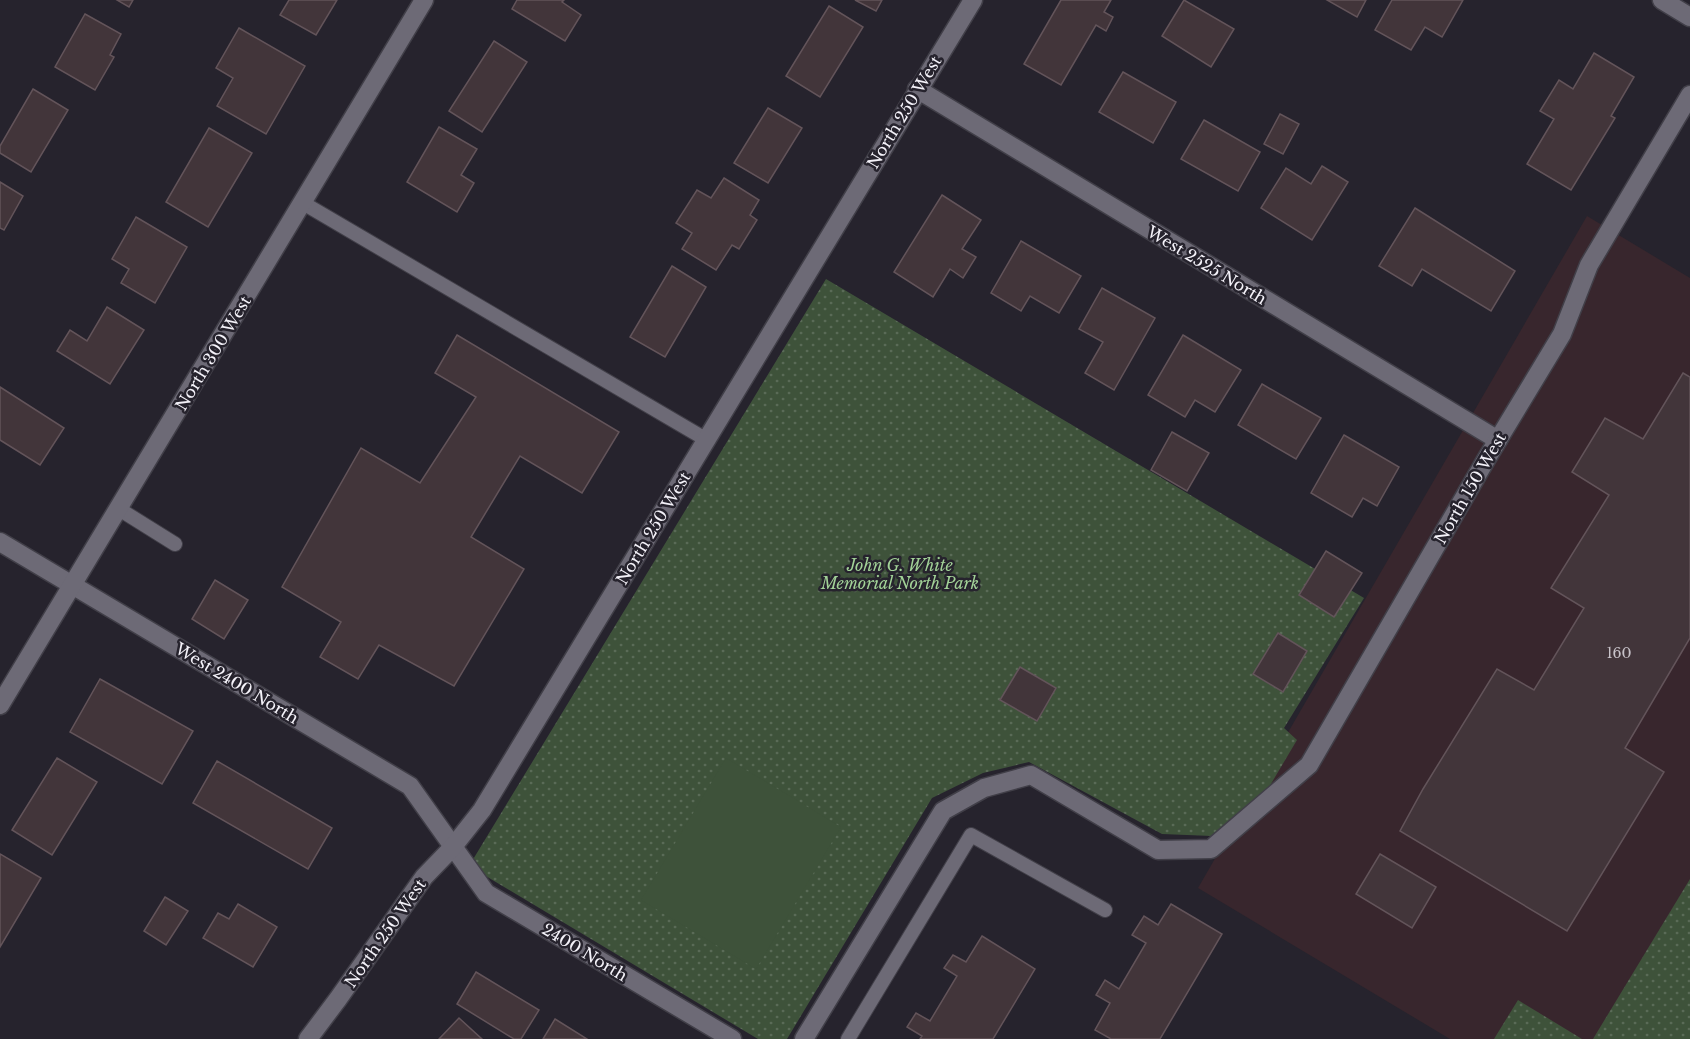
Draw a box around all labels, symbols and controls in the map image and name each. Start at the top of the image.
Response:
street label: North 250 West [862,52,946,172]
street label: West 2525 North [1143,221,1271,309]
street label: North 300 West [171,292,255,414]
street label: North 150 West [1430,429,1510,547]
street label: North 250 West [611,468,695,588]
park label: John G. White Memorial North Park [820,555,979,593]
street label: West 2400 North [171,638,302,728]
house number: 160 [1606,644,1632,662]
street label: North 250 West [340,875,430,991]
street label: 2400 North [539,919,631,985]

